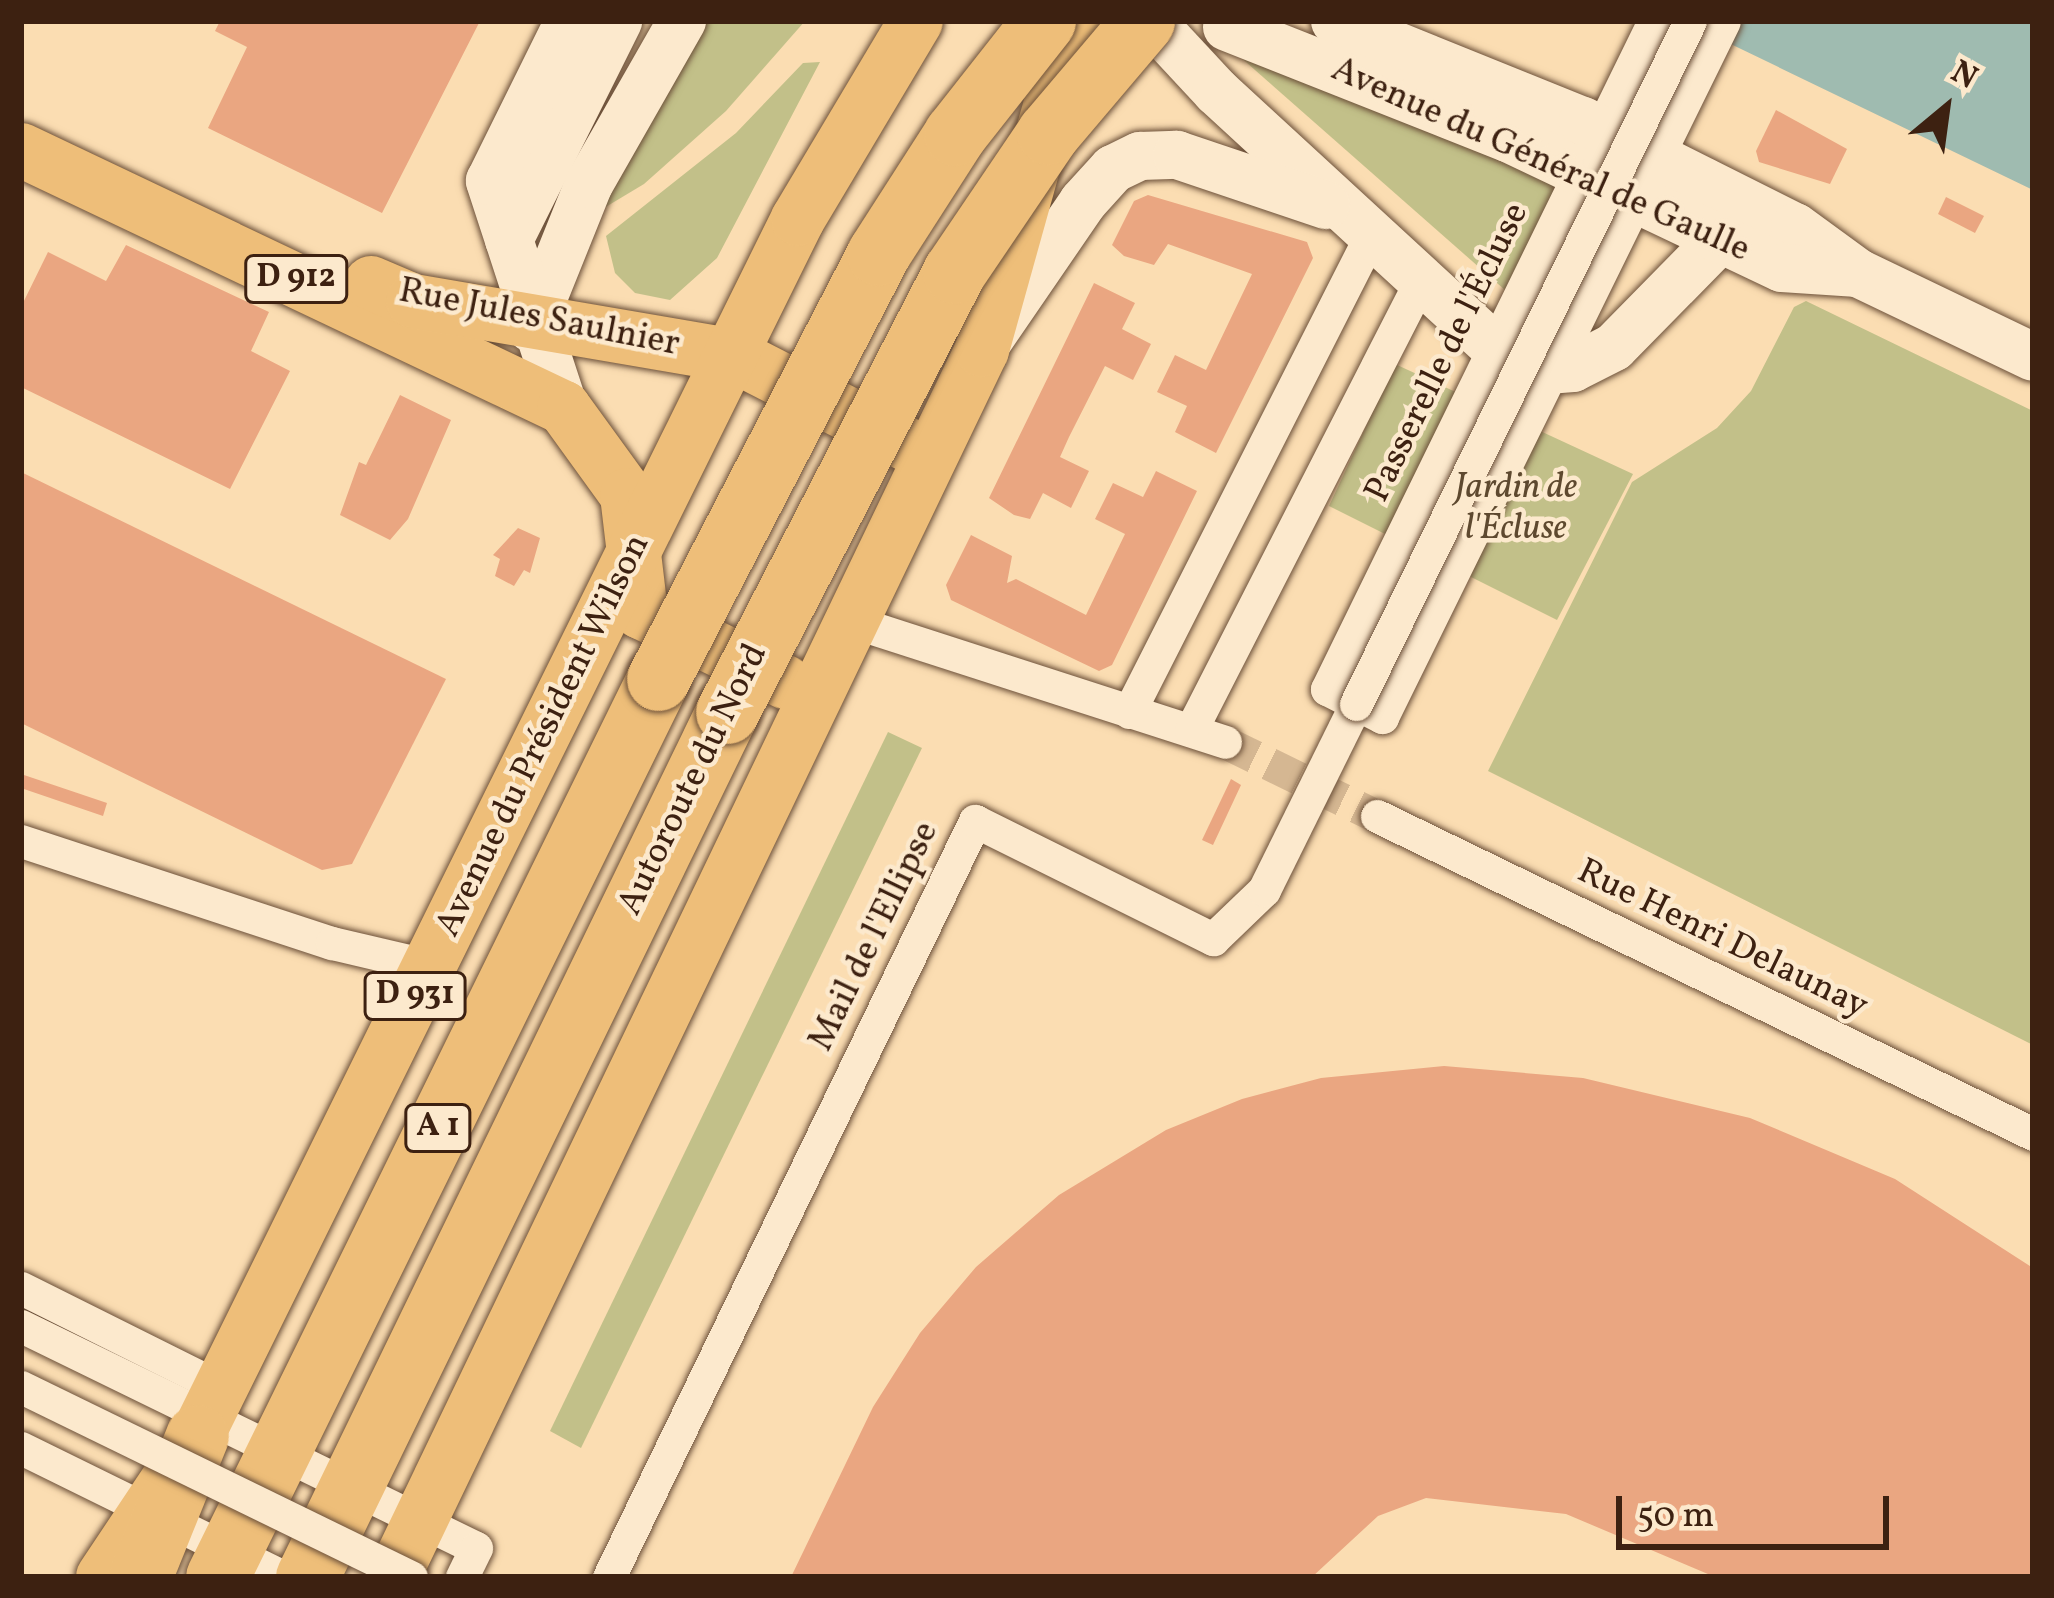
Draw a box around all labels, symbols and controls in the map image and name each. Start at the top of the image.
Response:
north arrow [1886,48,2006,168]
street label: Avenue du Général de Gaulle [1324,49,1756,273]
text: N [1942,51,1985,102]
street label: Passerelle de l'Écluse [1357,197,1539,509]
road number: D 912 [242,252,350,306]
street label: Rue Jules Saulnier [395,271,683,367]
park label: Jardin de l'Écluse [1455,466,1577,551]
street label: Avenue du Président Wilson [427,527,661,945]
street label: Autoroute du Nord [610,637,778,923]
street label: Mail de l'Ellipse [801,815,949,1059]
street label: Rue Henri Delaunay [1570,851,1874,1029]
road number: D 931 [361,969,469,1023]
road number: A 1 [402,1101,474,1155]
scale bar [1622,1472,1895,1546]
text: 50 m [1637,1492,1714,1542]

